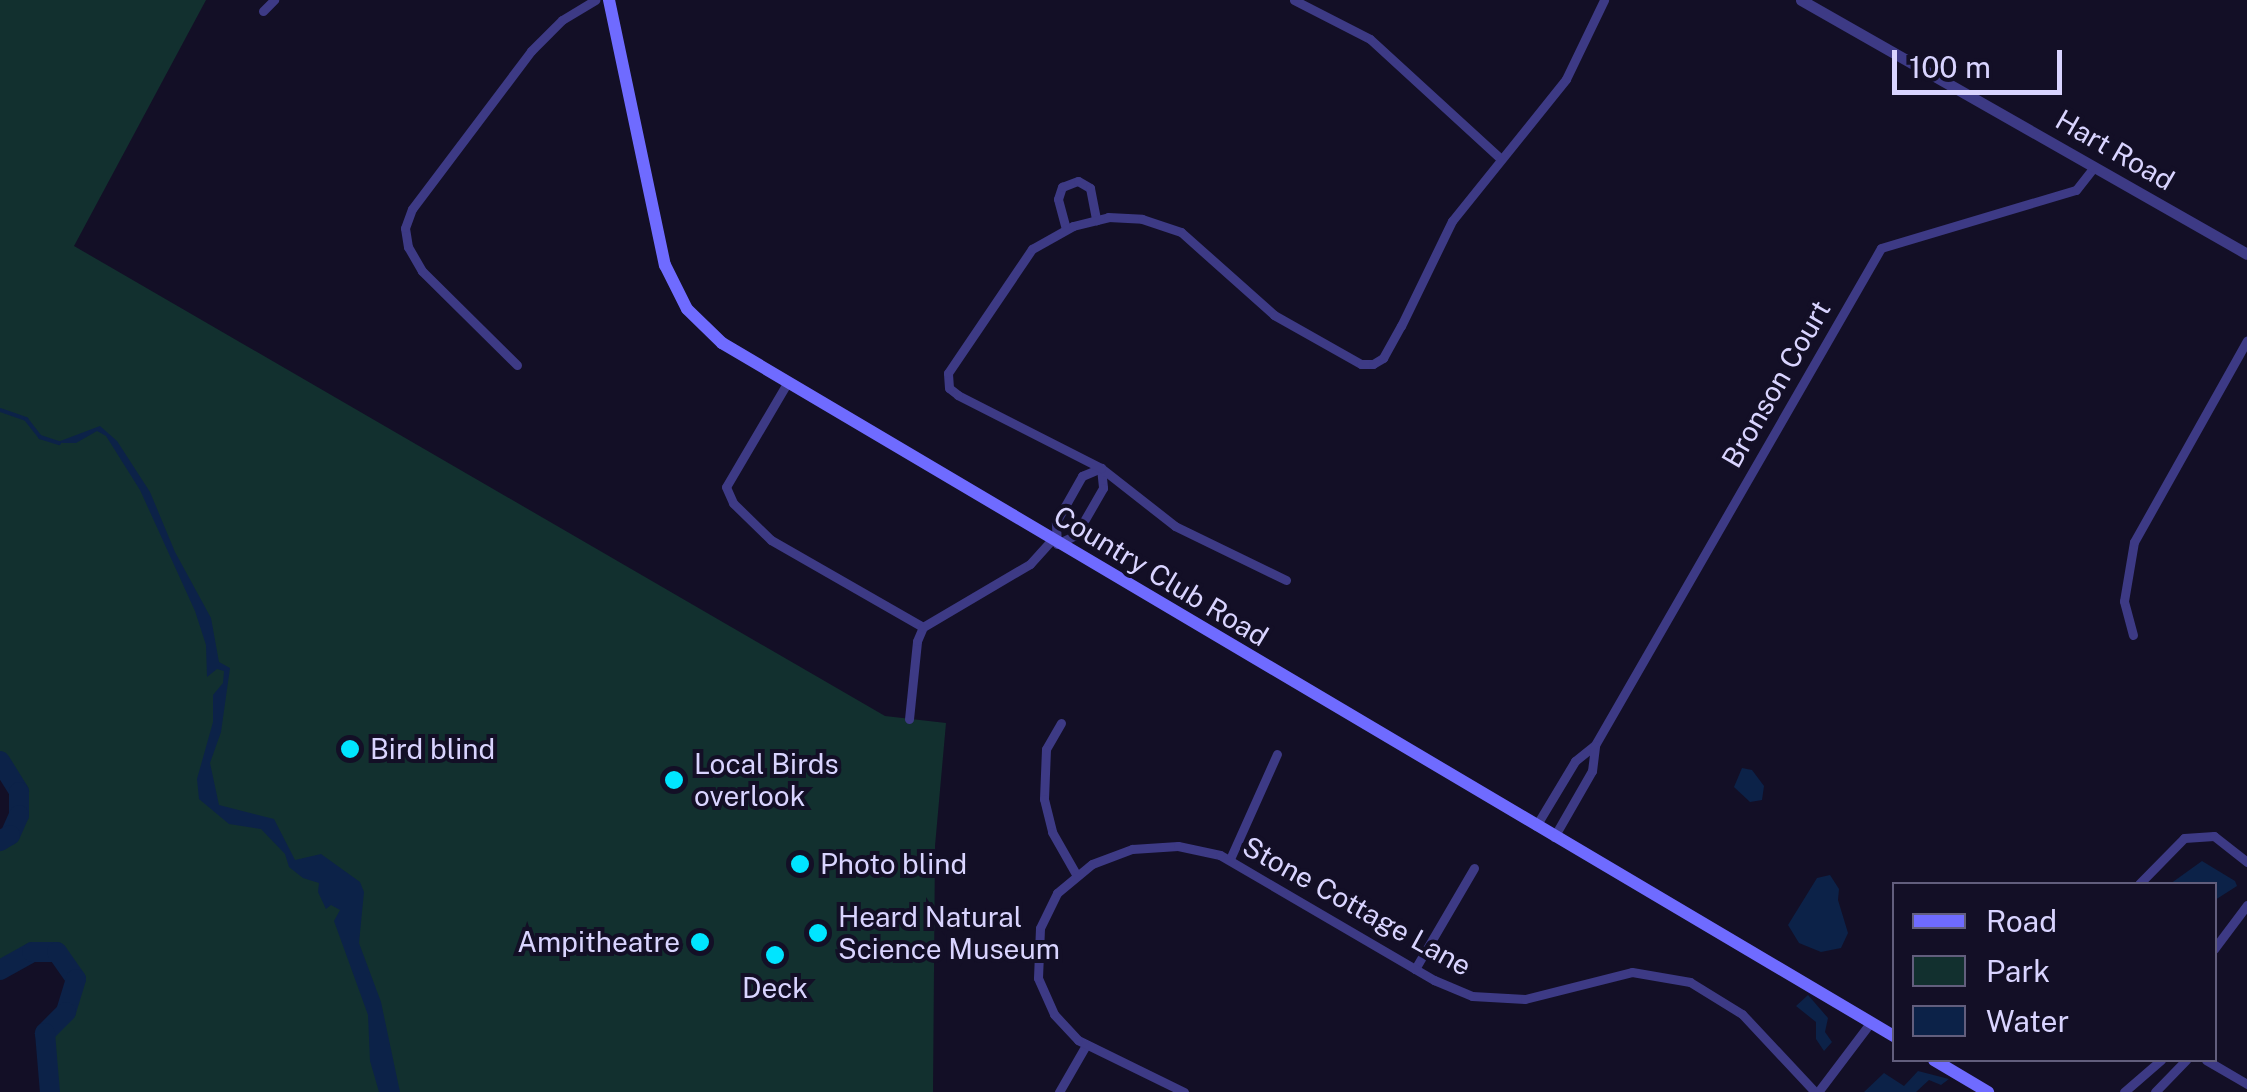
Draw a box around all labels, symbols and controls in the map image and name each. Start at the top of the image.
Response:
scale bar [1897,30,2067,92]
text: 100 m [1909,49,1991,85]
street label: Hart Road [2050,103,2180,197]
street label: Bronson Court [1715,295,1837,473]
street label: Country Club Road [1048,499,1274,653]
place label: Bird blind [370,732,495,766]
marker: Bird blind [339,738,361,760]
place label: Local Birds overlook [694,747,839,813]
marker: Local Birds overlook [663,769,685,791]
street label: Stone Cottage Lane [1237,829,1477,983]
place label: Photo blind [820,847,967,881]
marker: Photo blind [789,853,811,875]
legend [1892,882,2217,1062]
place label: Heard Natural Science Museum [838,900,1060,966]
text: Road [1986,903,2057,939]
marker: Heard Natural Science Museum [807,922,829,944]
place label: Ampitheatre [517,925,680,959]
marker: Ampitheatre [689,931,711,953]
marker: Deck [764,944,786,966]
text: Park [1986,953,2050,989]
place label: Deck [742,971,808,1005]
text: Water [1986,1003,2069,1039]

